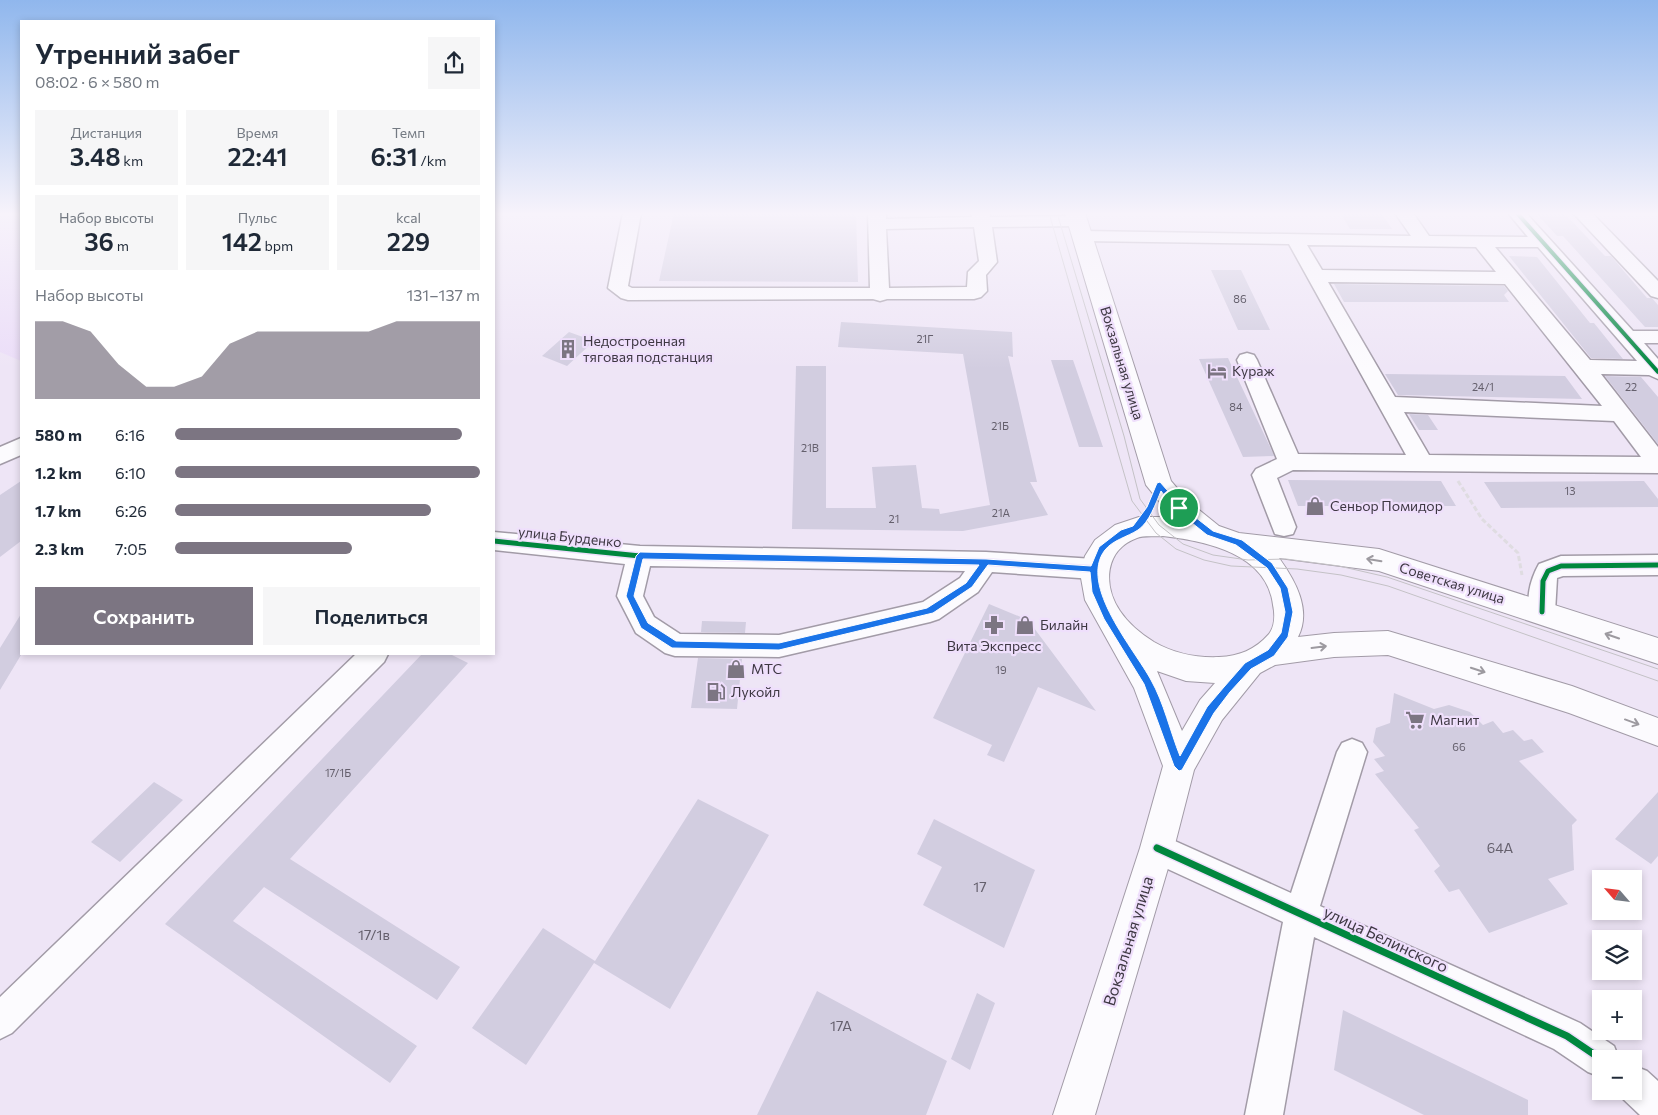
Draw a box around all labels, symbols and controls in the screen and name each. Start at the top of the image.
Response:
text: Утренний забег [35,36,240,70]
button: share [428,37,480,89]
text: 08:02 · 6 × 580 m [35,72,159,91]
text: Дистанция [71,124,142,141]
text: Время [237,124,278,141]
text: Темп [392,124,425,141]
text: 3.48 [70,141,121,171]
text: 22:41 [227,141,288,171]
text: 6:31 [370,141,418,171]
text: km [121,152,143,169]
text: /km [418,152,447,169]
text: Набор высоты [59,209,154,226]
text: Пульс [238,209,277,226]
text: kcal [396,209,421,226]
text: 36 [84,226,114,256]
text: 142 [222,226,262,256]
text: 229 [387,226,430,256]
text: m [114,237,129,254]
text: bpm [262,237,293,254]
text: Набор высоты [35,285,144,304]
text: 131–137 m [406,285,480,304]
house number: 86 [1233,292,1247,305]
street label: Вокзальная улица [1097,304,1148,422]
place label: Недостроенная тяговая подстанция [583,332,713,365]
house number: 21Г [916,332,934,345]
building icon: Недостроенная тяговая подстанция [557,338,579,360]
hotel icon: Кураж [1206,360,1228,382]
place label: Кураж [1232,362,1275,379]
house number: 24/1 [1472,380,1494,393]
house number: 22 [1625,380,1637,393]
house number: 84 [1229,400,1243,413]
house number: 21Б [991,419,1009,432]
text: 580 m [35,425,82,444]
text: 6:16 [115,425,145,444]
house number: 21В [801,441,819,454]
text: 1.2 km [35,463,82,482]
text: 6:10 [115,463,146,482]
house number: 13 [1565,484,1575,497]
pin [1158,487,1200,529]
icon: arrive [1165,494,1193,522]
shop icon: Сеньор Помидор [1304,495,1326,517]
place label: Сеньор Помидор [1330,497,1443,514]
text: 1.7 km [35,501,81,520]
text: 6:26 [115,501,147,520]
house number: 21А [992,506,1011,519]
house number: 21 [889,512,899,525]
street label: улица Бурденко [517,523,623,550]
text: 2.3 km [35,539,84,558]
text: 7:05 [115,539,147,558]
one-way arrow [1366,555,1382,565]
street label: Советская улица [1397,558,1507,607]
button: Сохранить [35,587,253,645]
button: Поделиться [263,587,480,645]
pharmacy icon: Вита Экспресс [983,614,1005,636]
shop icon: Билайн [1014,614,1036,636]
place label: Билайн [1040,616,1088,633]
one-way arrow [1604,630,1620,640]
place label: Вита Экспресс [947,637,1041,654]
one-way arrow [1311,642,1327,652]
shop icon: МТС [725,658,747,680]
place label: МТС [751,660,782,677]
house number: 19 [995,663,1007,676]
one-way arrow [1469,665,1485,675]
fuel station icon: Лукойл [705,681,727,703]
place label: Лукойл [731,683,780,700]
supermarket icon: Магнит [1404,709,1426,731]
place label: Магнит [1430,711,1480,728]
one-way arrow [1623,718,1639,727]
house number: 66 [1452,740,1466,753]
house number: 17/1Б [325,766,351,779]
house number: 64А [1487,839,1514,856]
north arrow [1592,870,1642,920]
map controls [1592,870,1642,1100]
street label: Вокзальная улица [1099,874,1156,1008]
house number: 17 [973,878,987,895]
street label: улица Белинского [1321,901,1451,976]
house number: 17/1в [358,926,390,943]
button: layers [1592,930,1642,980]
button: + [1592,990,1642,1040]
house number: 17А [830,1017,852,1034]
button: − [1592,1050,1642,1100]

